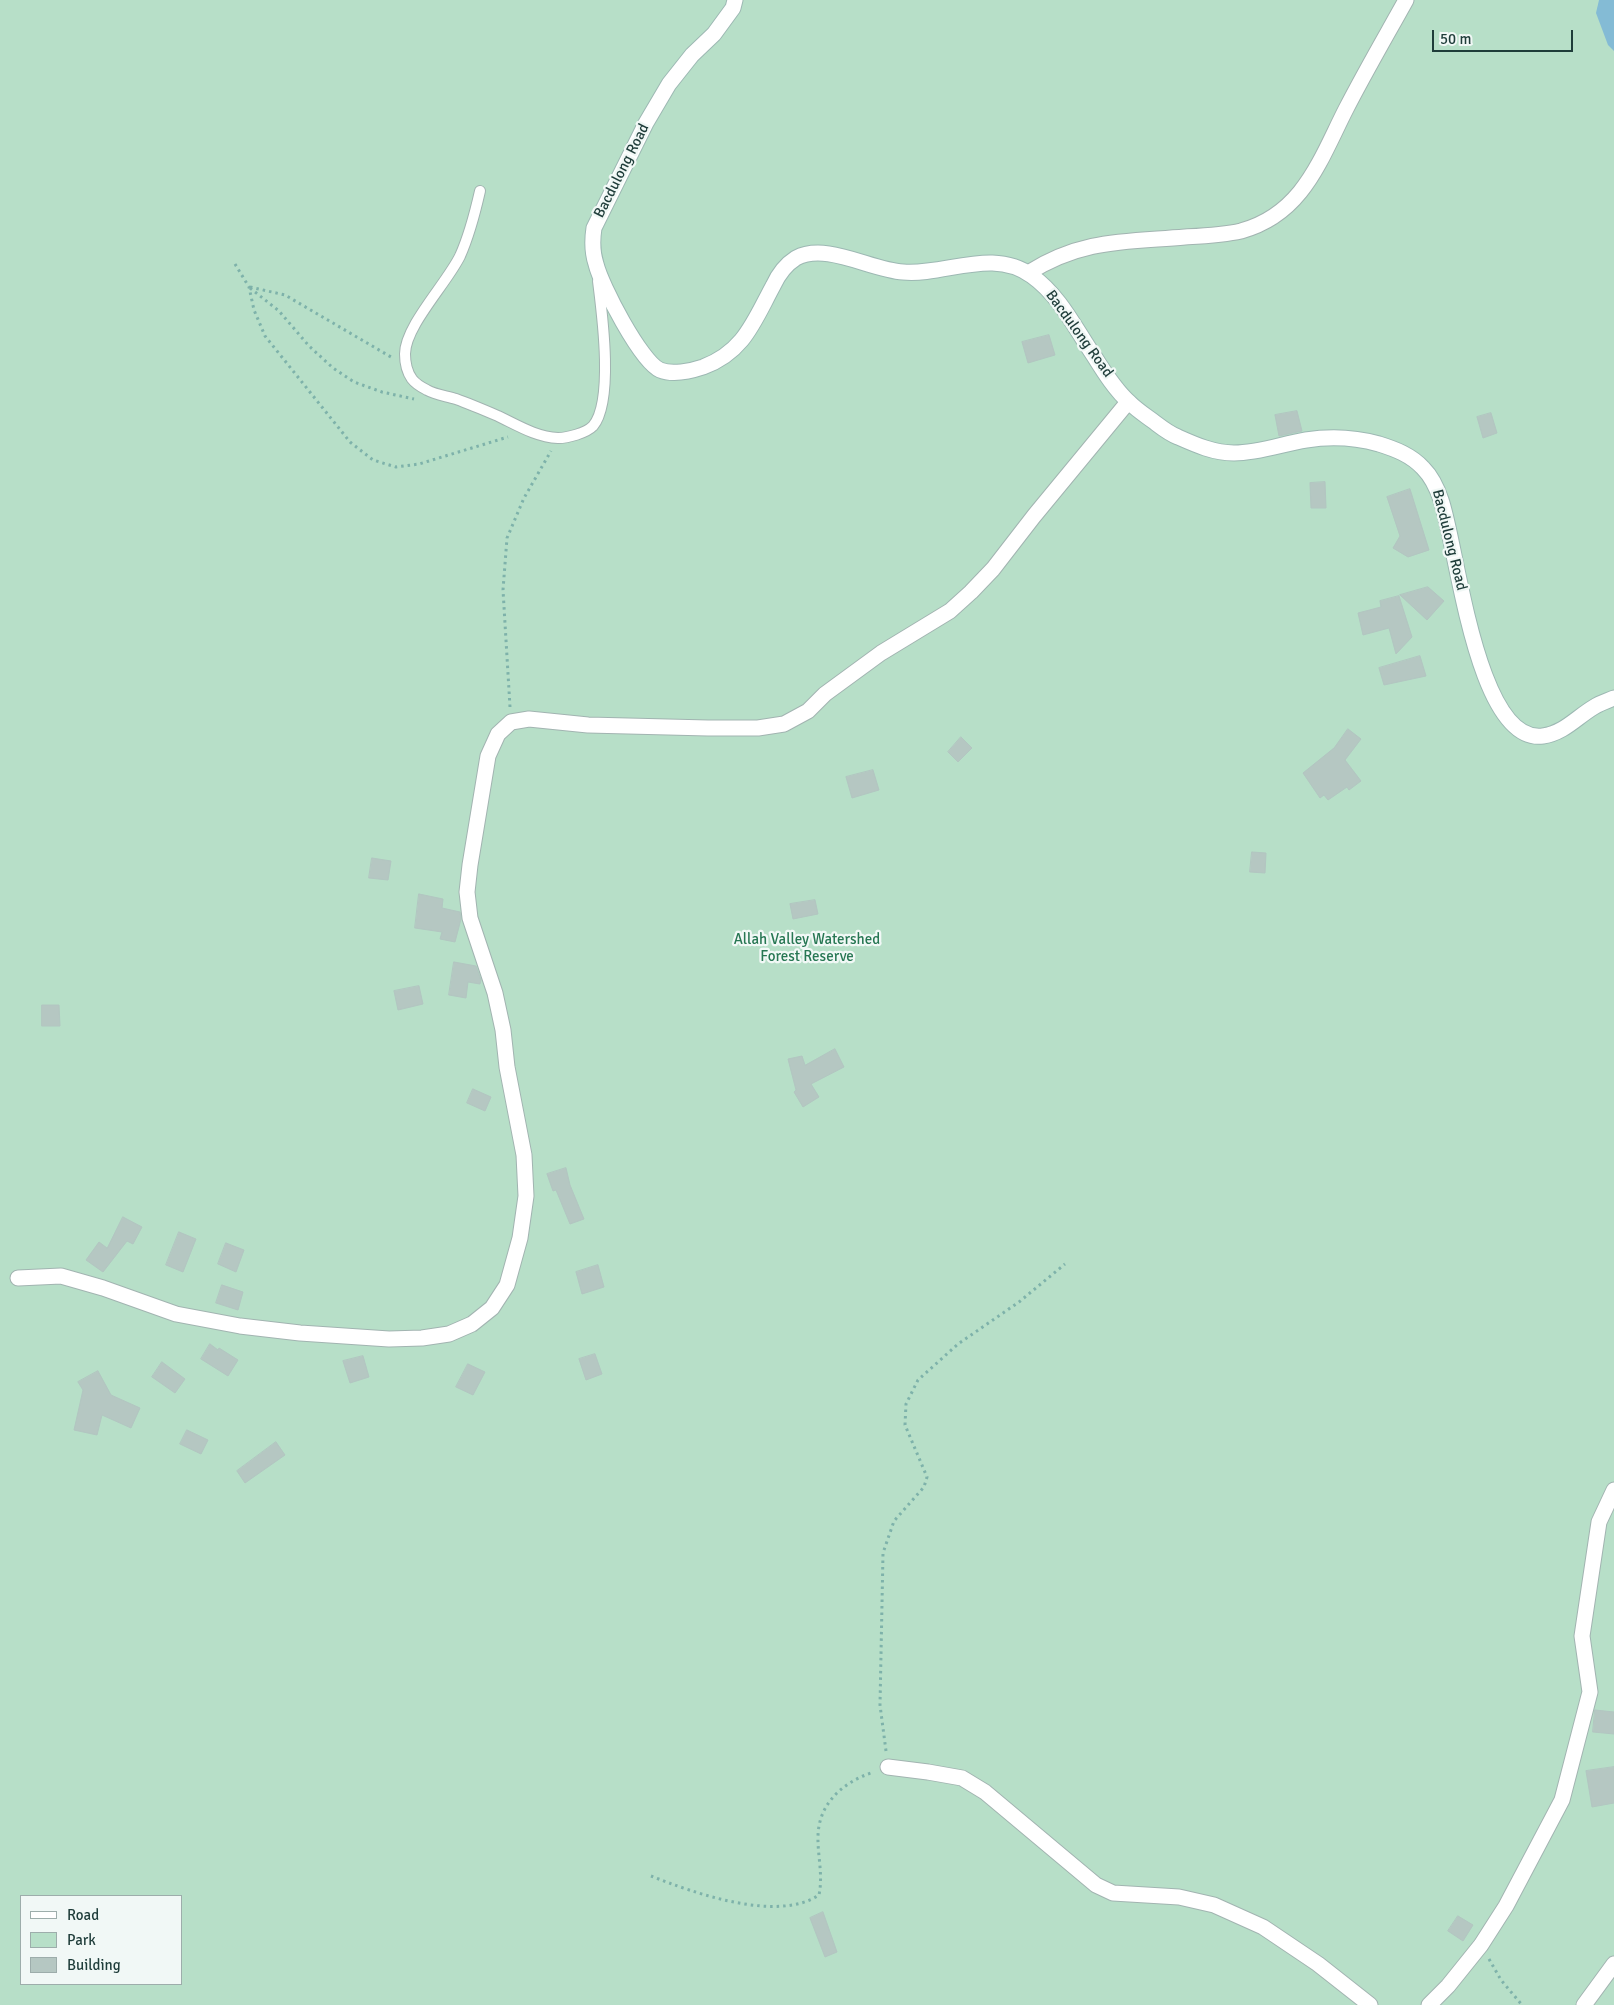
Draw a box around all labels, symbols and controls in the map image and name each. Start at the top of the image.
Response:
scale bar [1434,20,1575,52]
text: 50 m [1440,30,1471,48]
street label: Bacdulong Road [591,121,653,221]
street label: Bacdulong Road [1041,287,1117,381]
street label: Bacdulong Road [1428,488,1470,592]
park label: Allah Valley Watershed Forest Reserve [734,931,880,966]
legend [20,1895,182,1985]
text: Road [67,1906,99,1924]
text: Park [67,1931,96,1949]
text: Building [67,1956,121,1974]

